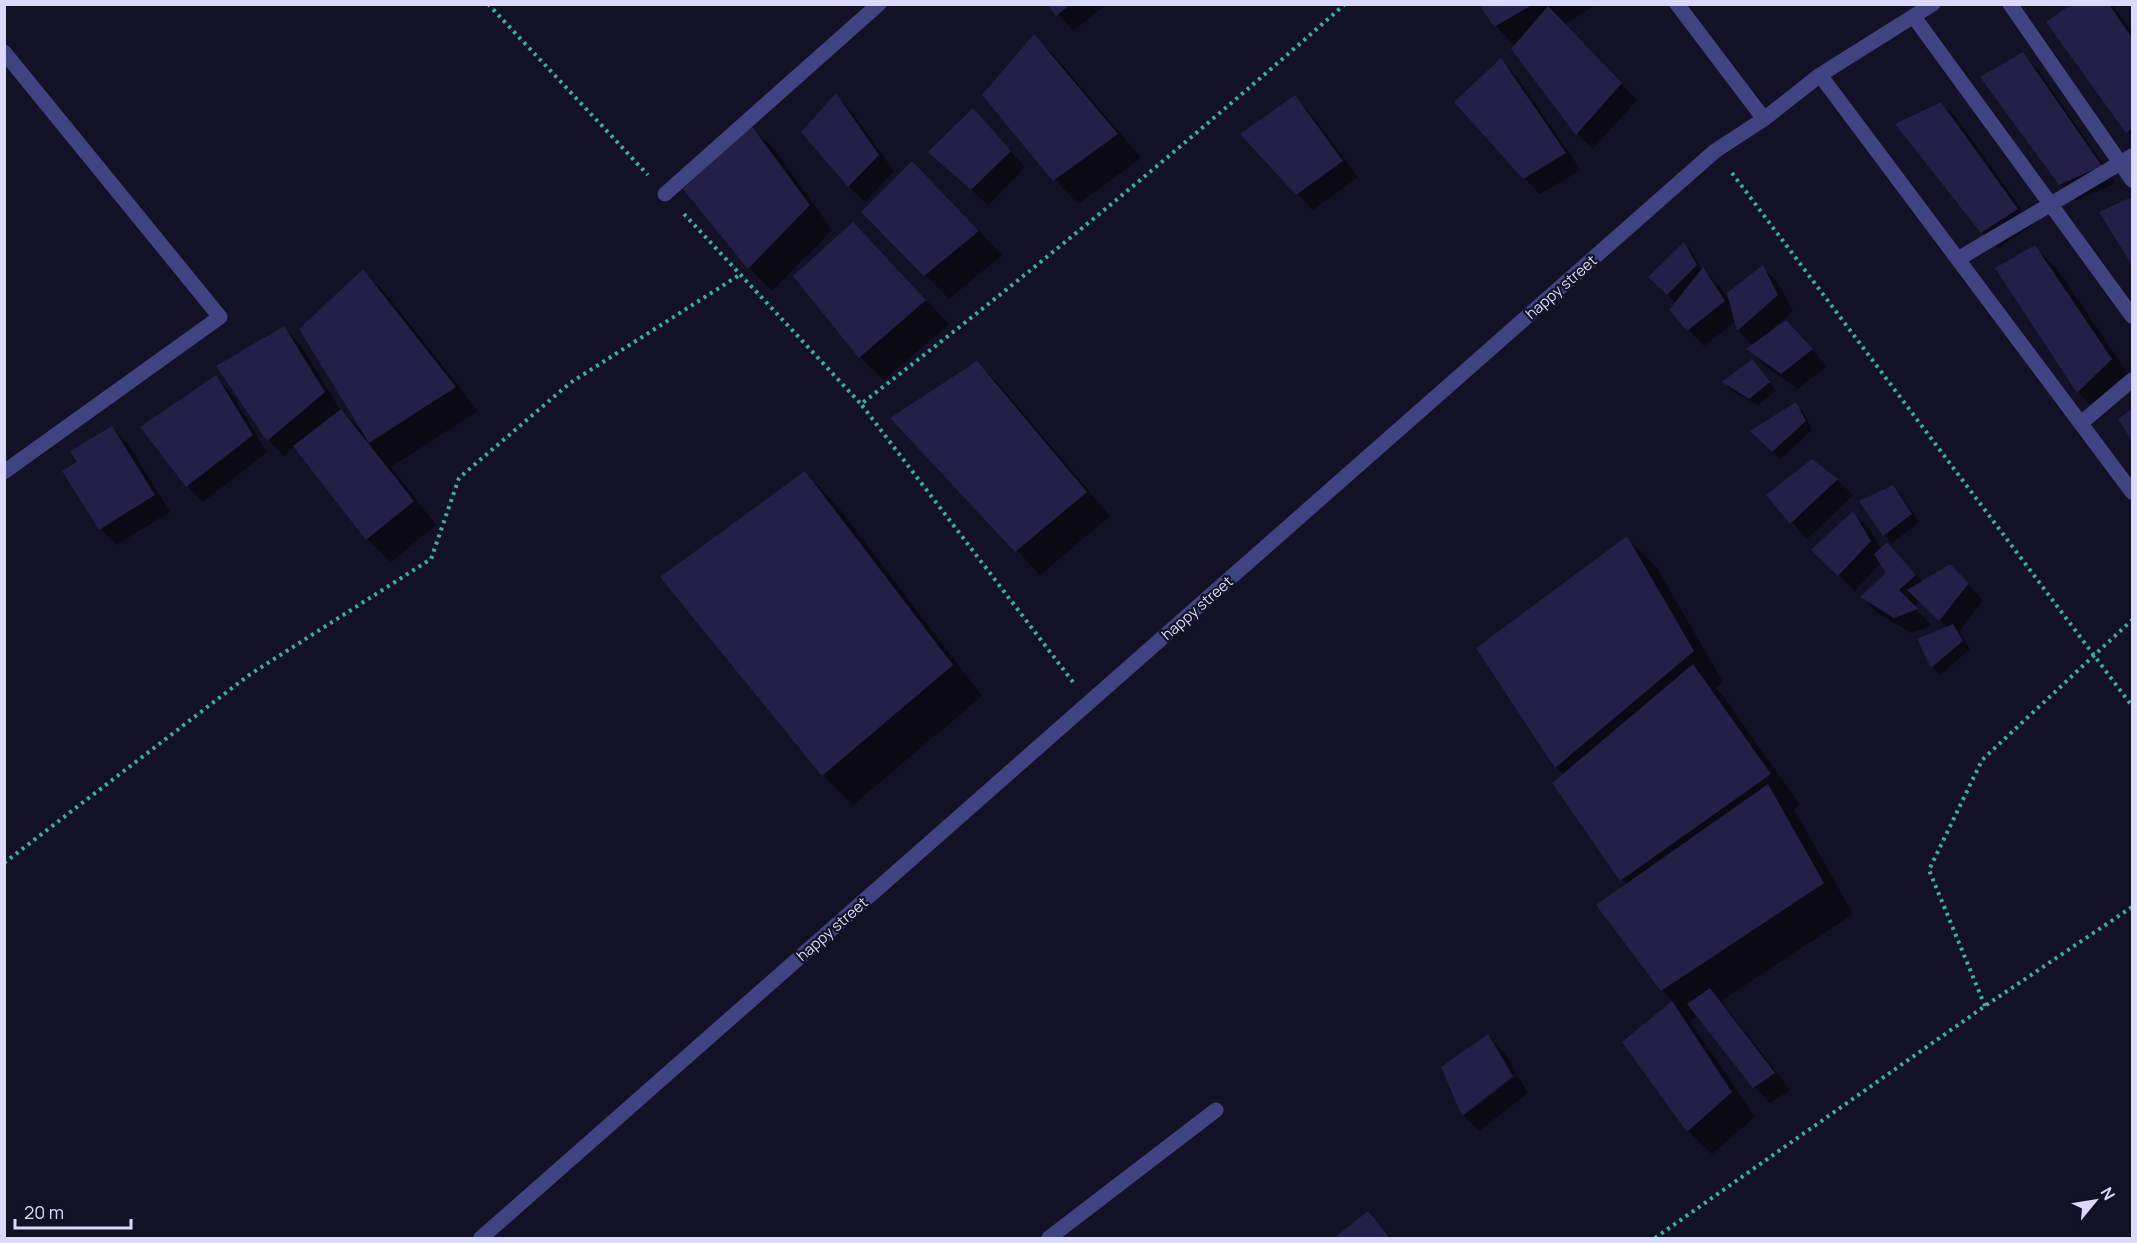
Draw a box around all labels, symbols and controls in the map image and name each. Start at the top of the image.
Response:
street label: happy street [1521,250,1601,324]
street label: happy street [1157,571,1237,645]
street label: happy street [792,892,872,966]
north arrow [2065,1171,2125,1231]
text: N [2096,1183,2120,1204]
scale bar [15,1192,130,1230]
text: 20 m [24,1200,64,1224]

